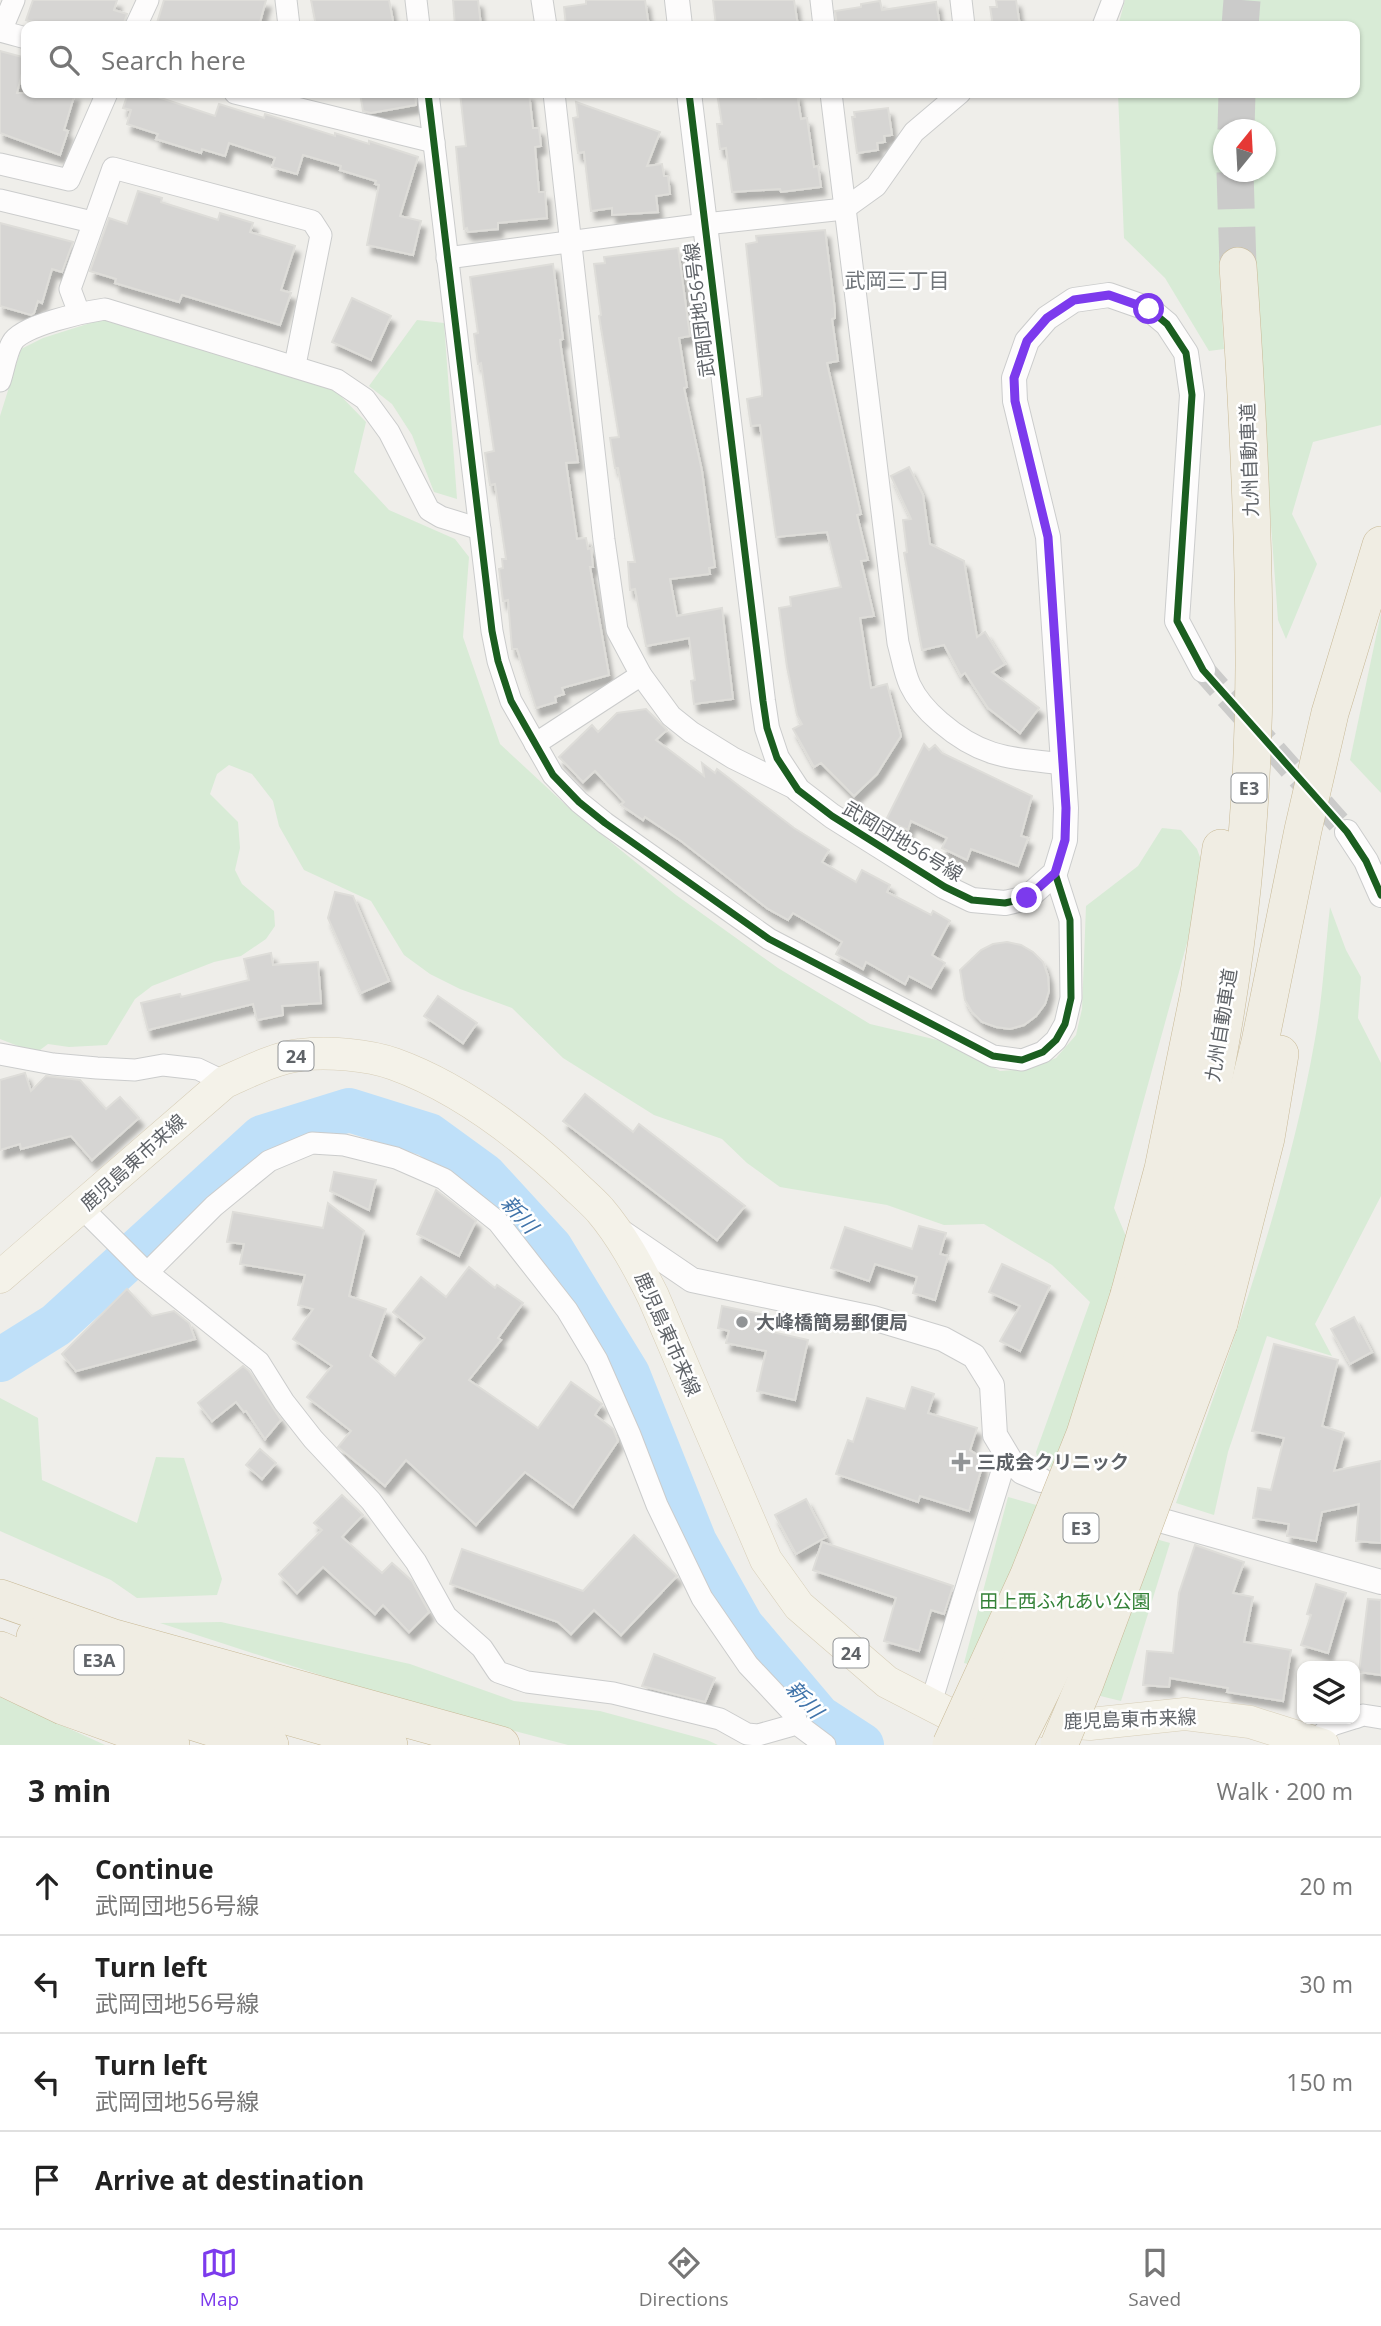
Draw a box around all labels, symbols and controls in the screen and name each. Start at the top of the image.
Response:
search box [21,21,1360,98]
icon: search [45,41,83,79]
text: Search here [101,42,246,78]
north arrow [1213,119,1276,182]
street label: 武岡団地56号線 [678,241,720,379]
district label: 武岡三丁目 [845,266,950,294]
route start [1133,293,1164,324]
street label: 九州自動車道 [1234,403,1264,517]
road number: E3 [1232,774,1266,802]
street label: 武岡団地56号線 [838,795,968,887]
route end [1011,882,1042,913]
street label: 九州自動車道 [1199,967,1243,1083]
road number: 24 [278,1042,314,1070]
street label: 鹿児島東市来線 [75,1108,191,1216]
water label: 新川 [496,1189,546,1240]
street label: 鹿児島東市来線 [629,1268,707,1400]
place label: 大峰橋簡易郵便局 [756,1309,908,1335]
marker: 大峰橋簡易郵便局 [734,1314,750,1330]
place label: 三成会クリニック [977,1449,1129,1475]
marker: 三成会クリニック [951,1452,971,1472]
road number: E3 [1064,1513,1098,1542]
park label: 田上西ふれあい公園 [979,1588,1151,1614]
road number: 24 [834,1638,868,1668]
road number: E3A [74,1646,124,1674]
map controls [1297,1661,1360,1724]
button: layers [1297,1661,1360,1724]
water label: 新川 [780,1674,831,1725]
street label: 鹿児島東市来線 [1063,1704,1197,1734]
text: 3 min [28,1770,111,1811]
text: Walk · 200 m [1216,1775,1353,1807]
text: Continue [95,1851,214,1887]
icon: ahead [28,1867,66,1905]
text: 20 m [1299,1870,1353,1902]
text: 武岡団地56号線 [95,1889,259,1921]
text: Turn left [95,1949,207,1985]
icon: left [28,1965,66,2003]
text: 30 m [1299,1968,1353,2000]
text: 武岡団地56号線 [95,1987,259,2019]
text: Turn left [95,2047,207,2083]
icon: left [28,2063,66,2101]
text: 150 m [1286,2066,1353,2098]
text: 武岡団地56号線 [95,2085,259,2117]
icon: arrive [28,2161,66,2199]
text: Arrive at destination [95,2162,364,2198]
tab: Map [200,2244,239,2312]
tab: Directions [639,2244,729,2312]
tab: Saved [1128,2244,1181,2312]

